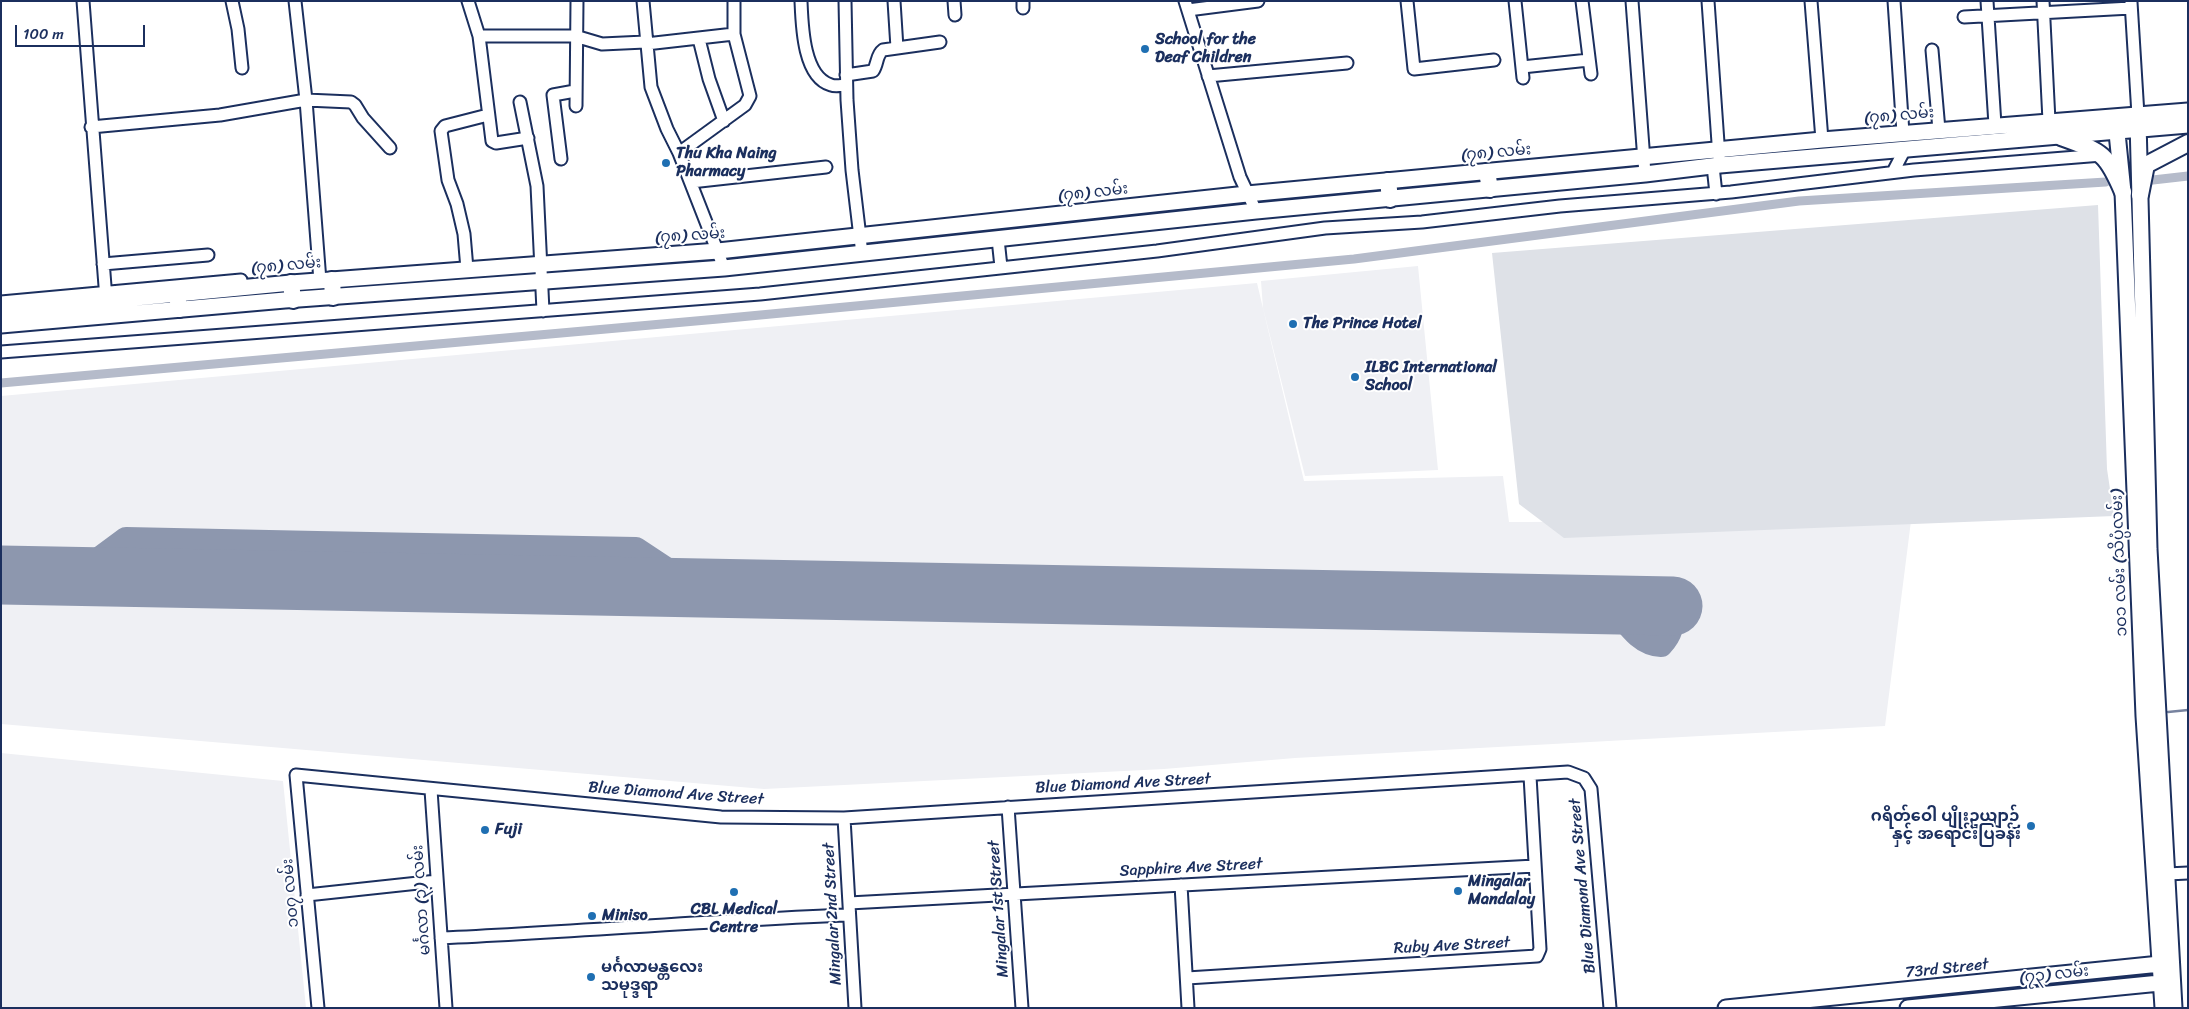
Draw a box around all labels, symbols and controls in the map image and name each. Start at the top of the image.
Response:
scale bar [18,15,148,47]
text: 100 m [23,21,64,47]
place label: School for the Deaf Children [1155,30,1256,68]
marker: School for the Deaf Children [1139,43,1151,55]
street label: (၇၈) လမ်း [1863,103,1935,129]
street label: (၇၈) လမ်း [1460,140,1532,166]
place label: Thu Kha Naing Pharmacy [676,144,777,182]
marker: Thu Kha Naing Pharmacy [660,157,672,169]
street label: (၇၈) လမ်း [1057,180,1129,206]
street label: (၇၈) လမ်း [654,224,726,248]
street label: (၇၈) လမ်း [250,253,322,279]
place label: The Prince Hotel [1303,314,1422,334]
marker: The Prince Hotel [1287,318,1299,330]
place label: ILBC International School [1365,358,1497,396]
marker: ILBC International School [1349,371,1361,383]
street label: ၁၀၁ လမ်း (သိပ္ပံလမ်း) [2108,489,2132,637]
street label: Blue Diamond Ave Street [1035,770,1211,798]
street label: Blue Diamond Ave Street [588,778,764,810]
street label: Blue Diamond Ave Street [1566,798,1600,974]
place label: ဂရိတ်ဝေါ ပျိုးဥယျာဉ် နှင့် အရောင်းပြခန်း [1871,807,2021,845]
place label: Fuji [495,820,522,840]
marker: ဂရိတ်ဝေါ ပျိုးဥယျာဉ် နှင့် အရောင်းပြခန်း [2025,820,2037,832]
marker: Fuji [479,824,491,836]
street label: Mingalar 1st Street [985,840,1013,978]
street label: Mingalar 2nd Street [820,842,846,986]
street label: မင်္ဂလာ (၃) လမ်း [409,844,435,956]
street label: Sapphire Ave Street [1119,855,1263,881]
street label: ၁၀၇ လမ်း [278,858,304,928]
place label: Mingalar Mandalay [1468,872,1535,910]
marker: Mingalar Mandalay [1452,885,1464,897]
marker: CBL Medical Centre [728,886,740,898]
place label: CBL Medical Centre [691,900,777,938]
place label: Miniso [602,906,648,926]
marker: Miniso [586,910,598,922]
street label: Ruby Ave Street [1393,933,1511,959]
street label: 73rd Street [1904,955,1990,983]
place label: မင်္ဂလာမန္တလေး သမုဒ္ဒရာ [601,958,703,996]
street label: (၇၃) လမ်း [2018,962,2090,988]
marker: မင်္ဂလာမန္တလေး သမုဒ္ဒရာ [585,971,597,983]

